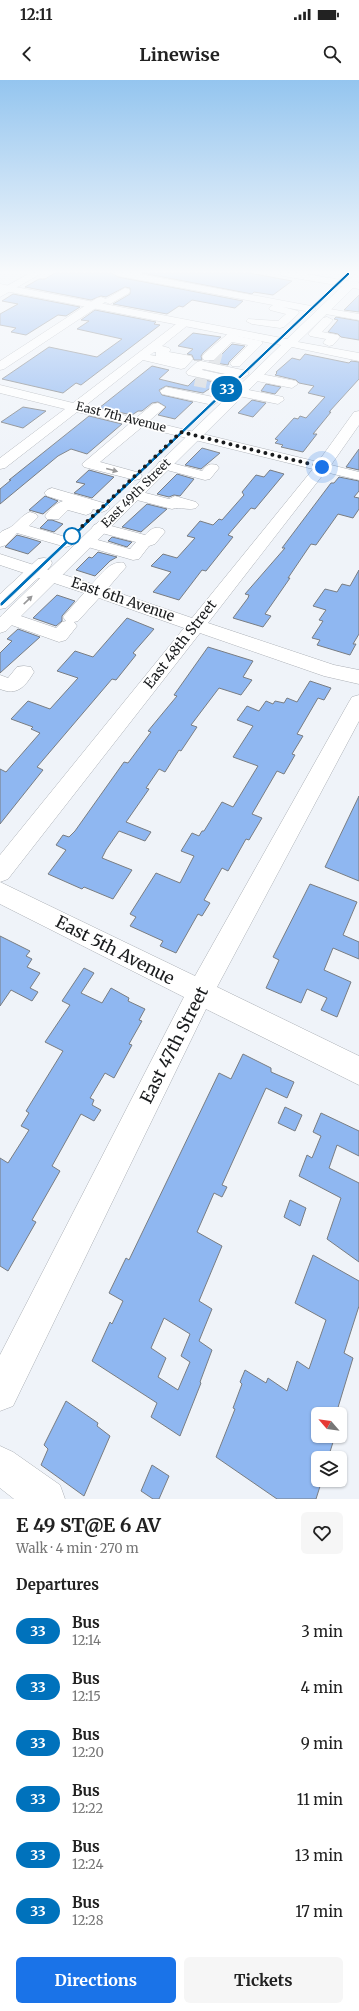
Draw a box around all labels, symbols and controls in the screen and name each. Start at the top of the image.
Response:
text: 12:11 [20,5,52,24]
icon: back [16,43,38,65]
text: Linewise [139,43,220,66]
icon: search [321,43,343,65]
line badge: 33 [209,376,245,402]
text: 33 [219,380,235,398]
street label: East 7th Avenue [75,398,168,435]
street label: East 49th Street [98,455,174,530]
your location [312,457,332,477]
one-way arrow [106,467,118,473]
unlabelled marker [63,527,81,545]
street label: East 6th Avenue [69,573,177,625]
one-way arrow [23,595,33,604]
street label: East 48th Street [140,596,221,692]
street label: East 5th Avenue [52,911,178,989]
street label: East 47th Street [135,983,213,1107]
north arrow [311,1407,347,1443]
map controls [311,1407,347,1487]
button: layers [311,1451,347,1487]
button: heart [301,1512,343,1554]
text: E 49 ST@E 6 AV [16,1513,161,1537]
text: Walk · 4 min · 270 m [16,1540,139,1557]
text: Departures [16,1575,99,1594]
text: Bus [72,1613,100,1632]
text: 33 [30,1622,46,1640]
text: 3 min [301,1622,343,1641]
text: 12:14 [72,1632,101,1649]
text: Bus [72,1669,100,1688]
text: 33 [30,1678,46,1696]
text: 4 min [301,1678,343,1697]
text: 12:15 [72,1688,101,1705]
text: Bus [72,1725,100,1744]
text: 33 [30,1734,46,1752]
text: 9 min [301,1734,343,1753]
text: 12:20 [72,1744,104,1761]
text: Bus [72,1781,100,1800]
text: 33 [30,1790,46,1808]
text: 11 min [297,1790,343,1809]
text: 12:22 [72,1800,103,1817]
text: Bus [72,1837,100,1856]
text: 33 [30,1846,46,1864]
text: 13 min [295,1846,343,1865]
text: 12:24 [72,1856,103,1873]
text: Bus [72,1893,100,1912]
text: 33 [30,1902,46,1920]
text: 17 min [295,1902,343,1921]
text: 12:28 [72,1912,103,1929]
button: Directions [16,1957,176,2003]
button: Tickets [184,1957,343,2003]

